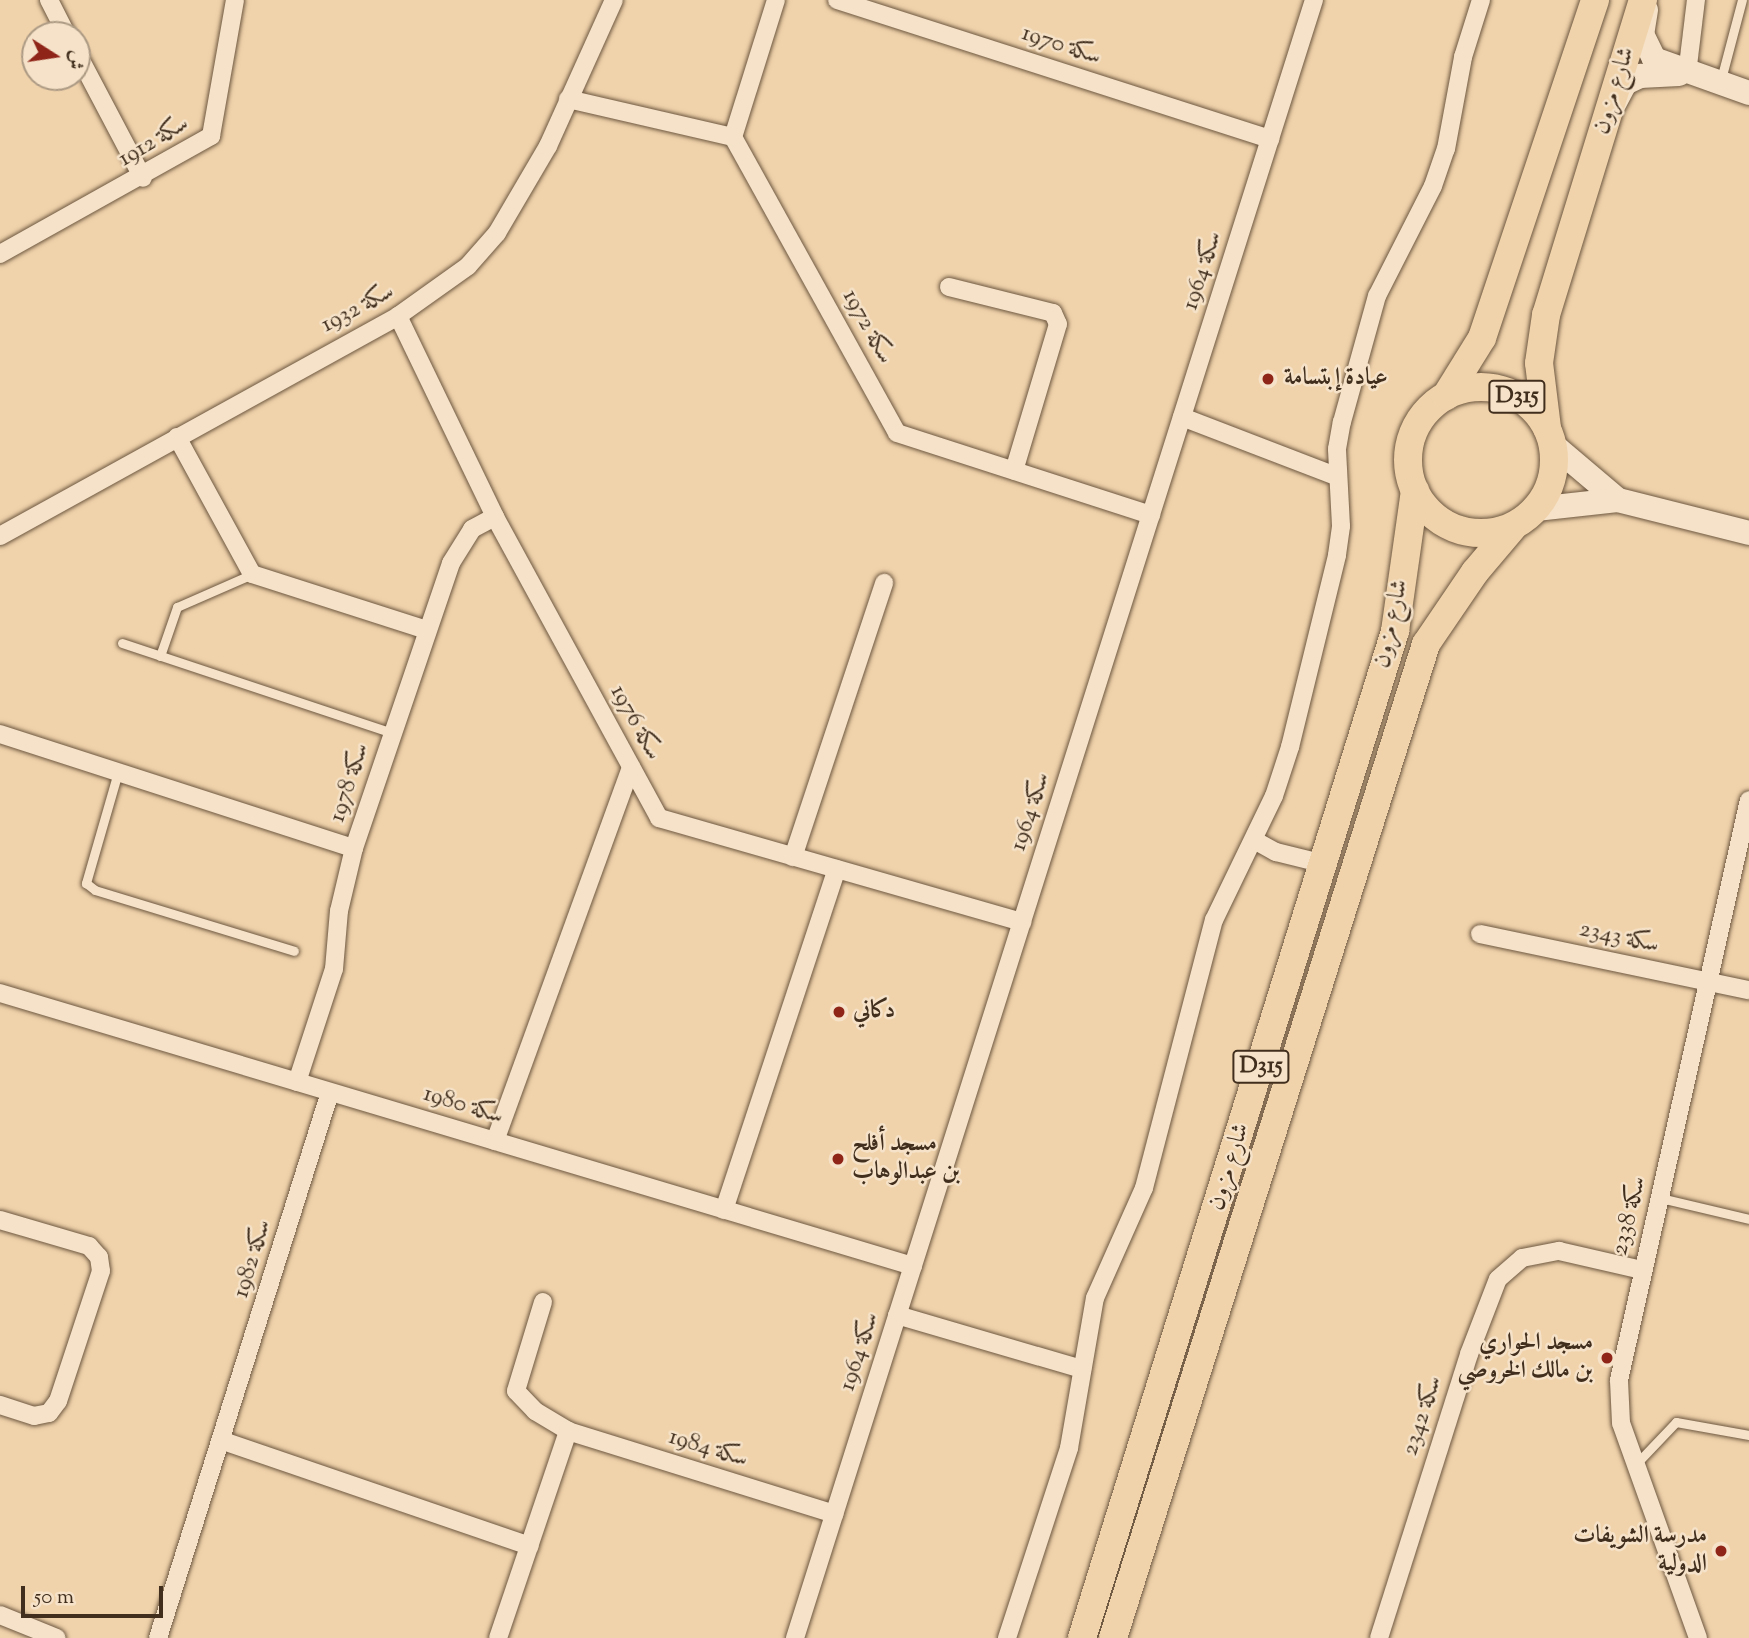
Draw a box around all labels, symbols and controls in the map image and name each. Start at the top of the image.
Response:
street label: سكة 1970 [1018,20,1104,72]
north arrow [21,21,91,91]
street label: شارع مزون [1588,44,1642,138]
text: ش [60,48,90,72]
street label: سكة 1912 [114,110,194,174]
street label: سكة 1964 [1177,228,1229,314]
street label: سكة 1932 [317,278,399,340]
street label: سكة 1972 [835,285,899,369]
place label: عيادة إبتسامة [1284,365,1388,393]
marker: عيادة إبتسامة [1258,369,1278,389]
road number: D315 [1487,378,1547,416]
street label: شارع مزون [1369,577,1415,671]
street label: سكة 1976 [603,680,667,766]
street label: سكة 1978 [324,740,376,826]
street label: سكة 1964 [1005,769,1057,855]
street label: سكة 2343 [1577,916,1661,960]
place label: دكاني [853,998,895,1026]
marker: دكاني [831,1004,847,1020]
road number: D315 [1231,1048,1291,1086]
street label: سكة 1980 [419,1080,507,1132]
street label: شارع مزون [1203,1120,1257,1214]
place label: مسجد أفلح بن عبدالوهاب [852,1131,960,1187]
marker: مسجد أفلح بن عبدالوهاب [830,1151,846,1167]
street label: سكة 2338 [1606,1173,1654,1259]
street label: سكة 1982 [227,1216,279,1302]
street label: سكة 1964 [834,1309,886,1395]
place label: مسجد الحواري بن مالك الخروصي [1457,1330,1593,1386]
marker: مسجد الحواري بن مالك الخروصي [1599,1350,1615,1366]
street label: سكة 2342 [1397,1372,1449,1460]
street label: سكة 1984 [665,1423,751,1475]
place label: مدرسة الشويفات الدولية [1573,1523,1707,1579]
marker: مدرسة الشويفات الدولية [1713,1543,1729,1559]
scale bar [24,1572,166,1616]
text: 50 m [34,1583,74,1613]

